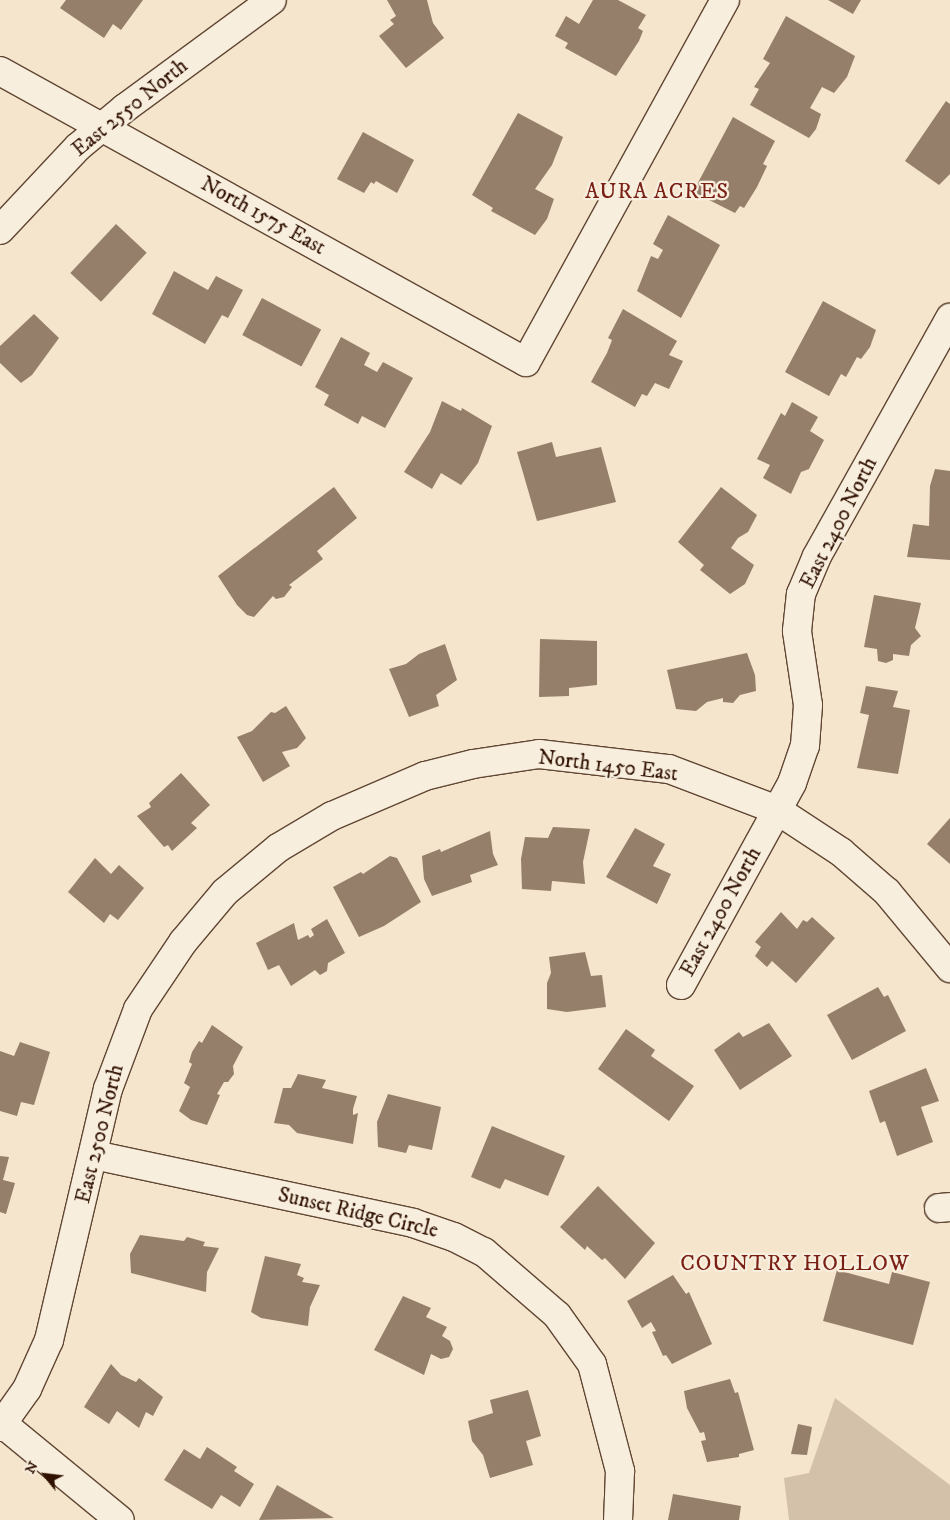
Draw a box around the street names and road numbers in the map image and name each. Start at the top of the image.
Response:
street label: East 2550 North [67,54,193,162]
street label: North 1575 East [196,171,330,261]
street label: East 2400 North [795,453,883,593]
street label: North 1450 East [537,745,679,787]
street label: East 2400 North [675,843,767,981]
street label: East 2500 North [71,1062,129,1206]
street label: Sunset Ridge Circle [276,1182,440,1244]

